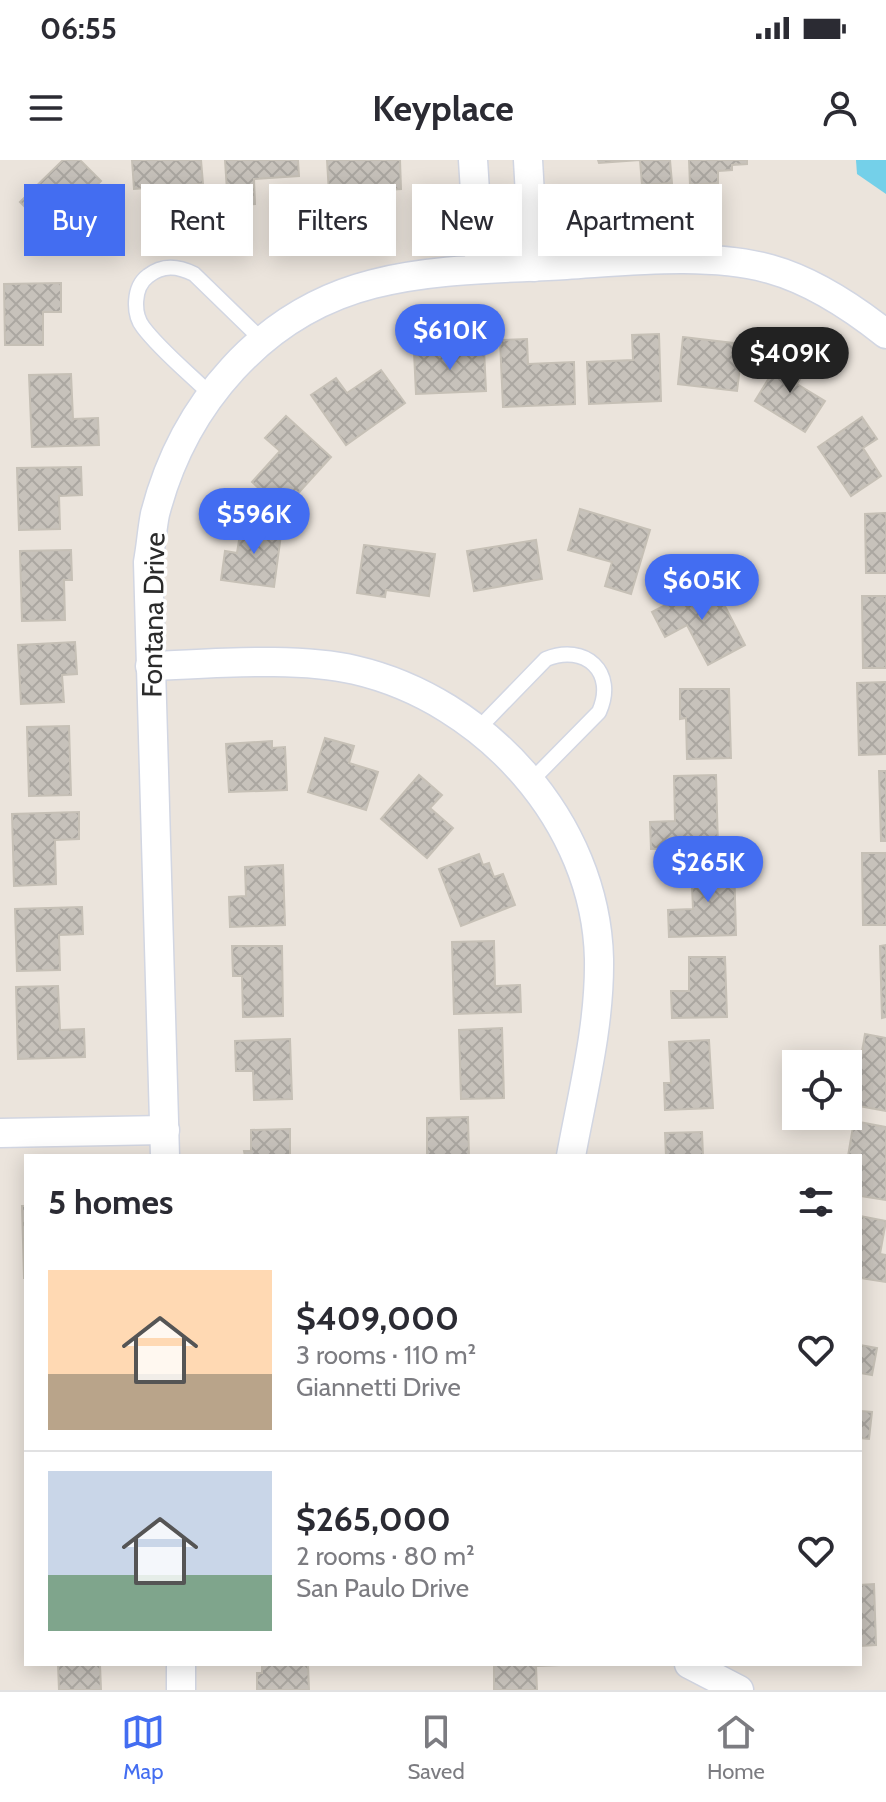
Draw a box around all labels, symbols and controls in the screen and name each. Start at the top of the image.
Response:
text: 06:55 [40,10,117,47]
icon: menu [24,86,68,130]
text: Keyplace [372,86,514,130]
icon: person [818,86,862,130]
chip: Buy [24,184,125,256]
chip: Rent [141,184,253,256]
chip: Filters [269,184,396,256]
chip: New [412,184,522,256]
chip: Apartment [538,184,722,256]
pin: $610K [394,304,506,372]
text: $610K [413,314,487,346]
pin: $409K [734,327,846,395]
text: $409K [750,337,830,369]
pin: $596K [198,488,310,556]
text: $596K [217,498,291,530]
street label: Fontana Drive [135,532,171,698]
pin: $605K [646,554,758,622]
text: $605K [663,564,741,596]
pin: $265K [652,836,764,904]
text: $265K [671,846,745,878]
map controls [782,1050,862,1130]
button: locate [782,1050,862,1130]
icon: filters [794,1180,838,1224]
text: 5 homes [48,1181,173,1223]
text: $409,000 [296,1297,459,1339]
icon: home [112,1302,208,1398]
icon: heart [794,1328,838,1372]
text: 3 rooms · 110 m² [296,1339,476,1371]
text: Giannetti Drive [296,1371,461,1403]
text: $265,000 [296,1498,451,1540]
icon: home [112,1503,208,1599]
icon: heart [794,1529,838,1573]
text: 2 rooms · 80 m² [296,1540,475,1572]
text: San Paulo Drive [296,1572,469,1604]
tab: Map [121,1710,165,1785]
tab: Saved [407,1710,465,1785]
tab: Home [707,1710,765,1785]

